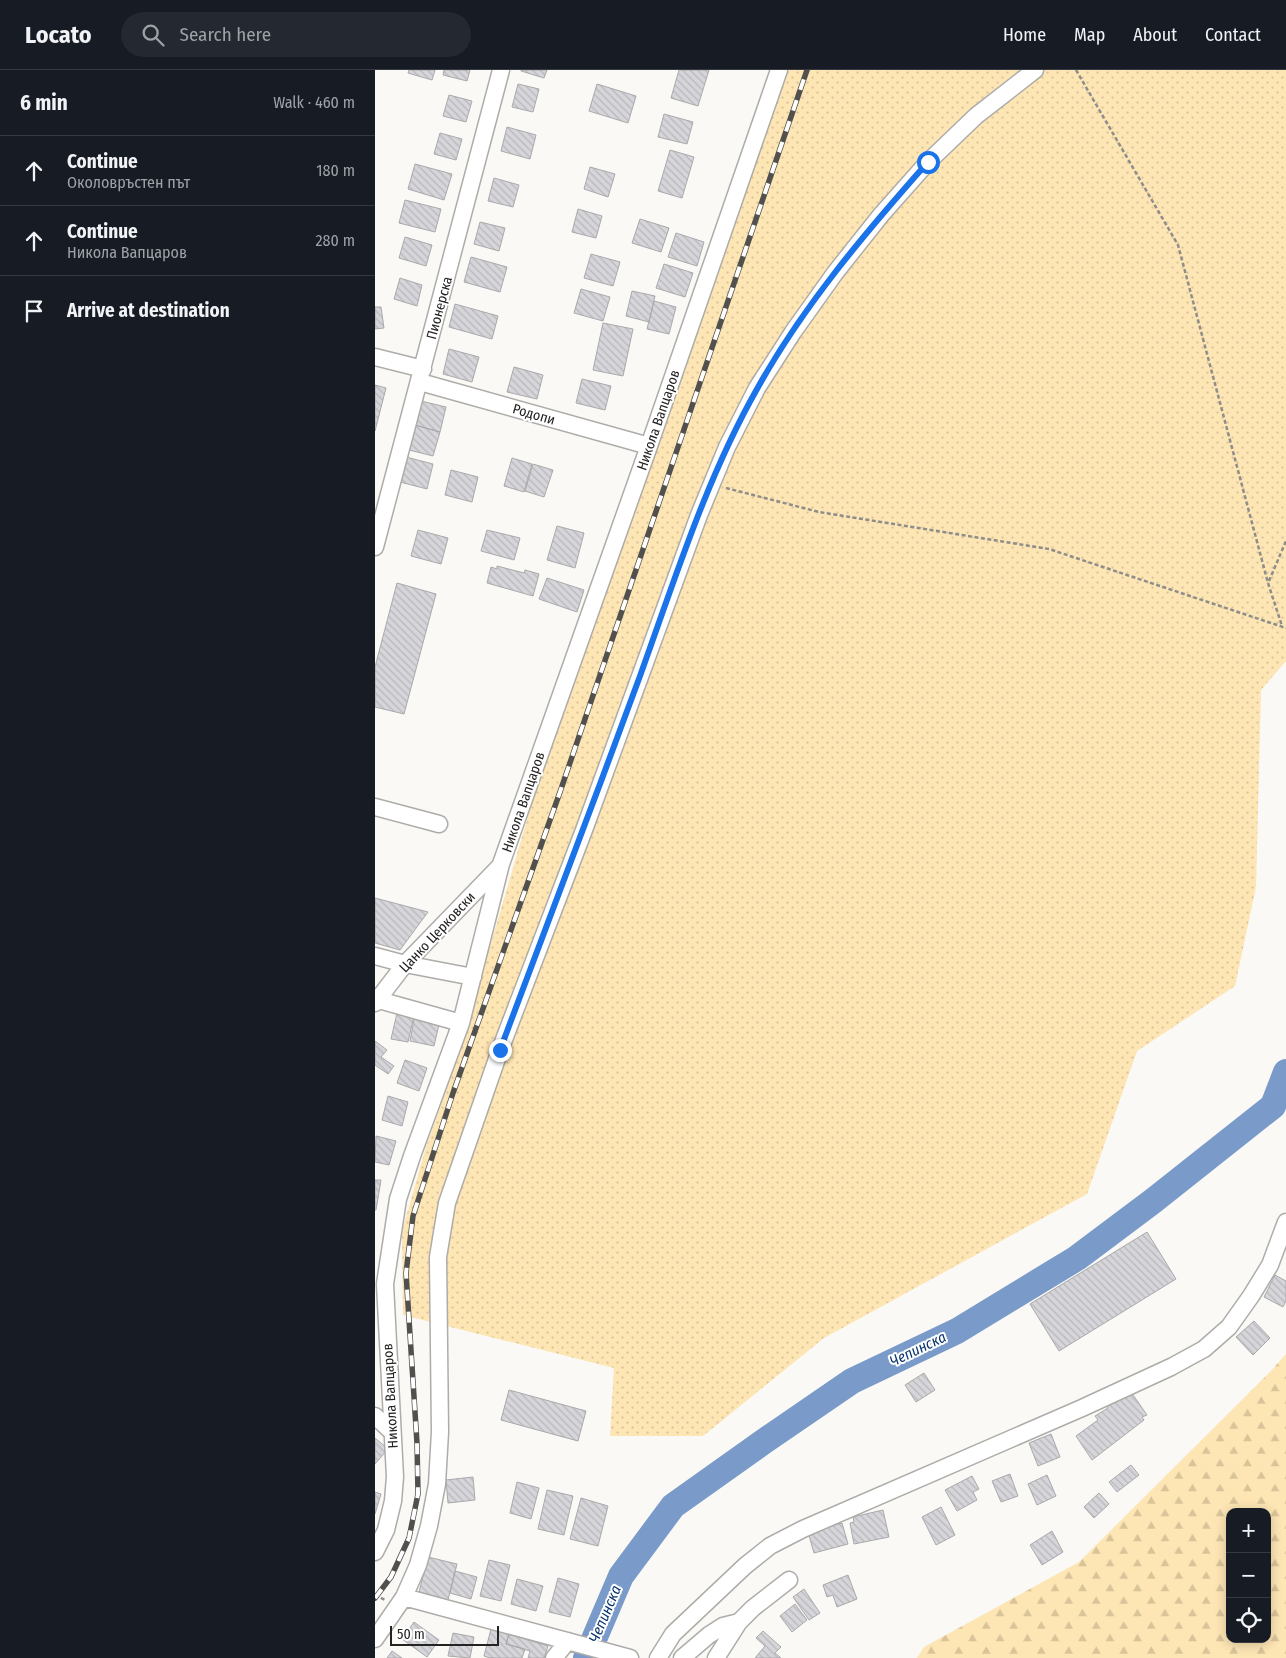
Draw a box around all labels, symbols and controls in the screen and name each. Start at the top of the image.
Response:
search box [121,12,471,57]
text: Locato [25,21,91,49]
icon: search [139,21,167,49]
text: Search here [179,23,271,46]
text: Home [1003,24,1046,46]
text: Map [1074,24,1105,46]
text: About [1133,24,1177,46]
text: Contact [1205,24,1261,46]
text: 6 min [20,90,68,116]
text: Walk · 460 m [273,93,355,112]
text: Continue [67,150,138,173]
route start [917,151,940,174]
icon: ahead [20,157,48,185]
text: 180 m [316,161,355,180]
text: Околовръстен път [67,173,190,192]
text: Continue [67,220,138,243]
icon: ahead [20,227,48,255]
text: 280 m [316,231,355,250]
text: Никола Вапцаров [67,243,187,262]
street label: Пионерска [423,275,456,341]
icon: arrive [20,297,48,325]
text: Arrive at destination [67,299,230,322]
street label: Никола Вапцаров [633,368,684,473]
street label: Родопи [511,400,557,429]
street label: Никола Вапцаров [498,750,549,855]
street label: Цанко Церковски [396,889,479,976]
route end [489,1039,512,1062]
water label: Чепинска [887,1328,949,1370]
street label: Никола Вапцаров [379,1343,402,1449]
map controls [1226,1508,1271,1643]
button: + [1226,1508,1271,1553]
button: − [1226,1553,1271,1598]
water label: Чепинска [585,1583,625,1645]
button: locate [1226,1598,1271,1643]
scale bar [390,1623,499,1646]
text: 50 m [397,1626,425,1643]

